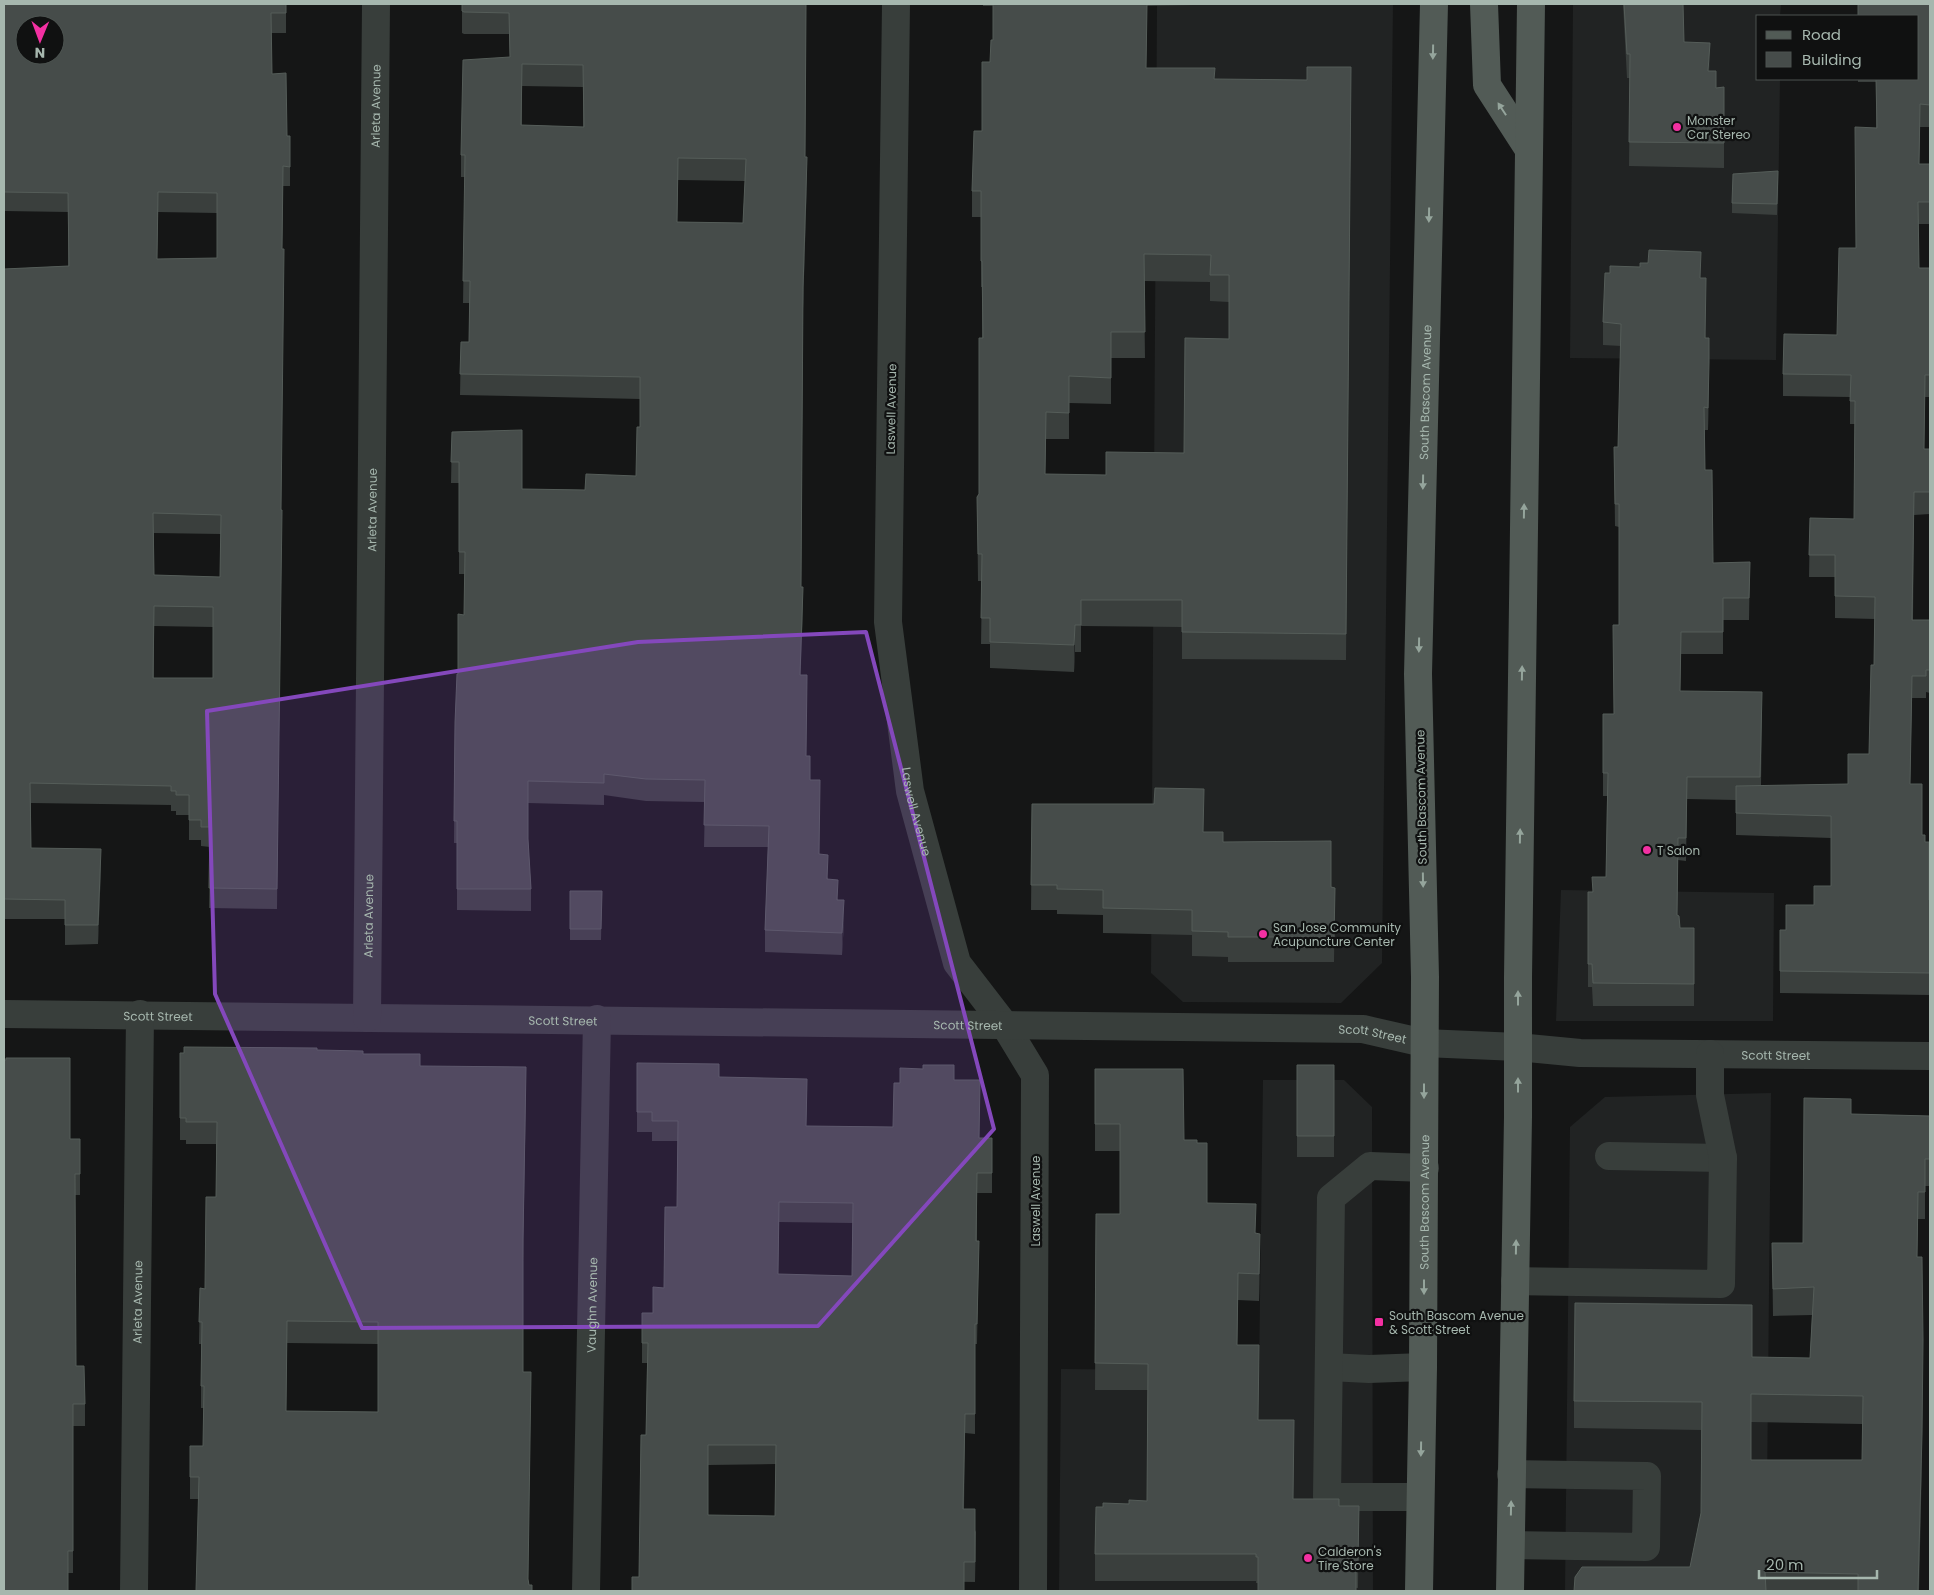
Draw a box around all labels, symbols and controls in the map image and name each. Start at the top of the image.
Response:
north arrow [15,15,65,65]
legend [1756,15,1919,80]
text: Road [1802,24,1841,45]
text: N [34,43,45,63]
one-way arrow [1428,45,1436,61]
text: Building [1802,49,1862,70]
street label: Arleta Avenue [366,64,384,148]
one-way arrow [1498,102,1507,115]
place label: Monster Car Stereo [1687,112,1751,143]
marker: Monster Car Stereo [1671,121,1683,133]
one-way arrow [1425,207,1433,223]
street label: South Bascom Avenue [1415,324,1435,460]
street label: Laswell Avenue [882,363,900,455]
street label: Arleta Avenue [363,468,380,552]
one-way arrow [1418,475,1426,491]
one-way arrow [1521,502,1529,518]
one-way arrow [1415,637,1423,653]
one-way arrow [1519,665,1527,681]
street label: South Bascom Avenue [1411,729,1431,865]
street label: Laswell Avenue [898,766,936,858]
one-way arrow [1517,827,1525,843]
place label: T Salon [1657,842,1700,859]
marker: T Salon [1641,844,1653,856]
one-way arrow [1419,872,1427,888]
street label: Arleta Avenue [359,874,377,958]
place label: San Jose Community Acupuncture Center [1273,919,1401,950]
marker: San Jose Community Acupuncture Center [1257,928,1269,940]
one-way arrow [1514,990,1522,1006]
street label: Scott Street [123,1007,193,1025]
street label: Scott Street [528,1011,598,1029]
street label: Scott Street [933,1016,1003,1034]
street label: Scott Street [1338,1020,1408,1047]
street label: Scott Street [1741,1046,1811,1063]
one-way arrow [1514,1077,1522,1093]
one-way arrow [1420,1084,1428,1100]
street label: South Bascom Avenue [1415,1134,1433,1270]
street label: Laswell Avenue [1027,1155,1044,1247]
one-way arrow [1512,1239,1520,1255]
street label: Vaughn Avenue [582,1257,601,1353]
street label: Arleta Avenue [128,1260,146,1344]
one-way arrow [1420,1279,1428,1295]
place label: South Bascom Avenue & Scott Street [1389,1307,1524,1338]
marker: South Bascom Avenue & Scott Street [1373,1316,1385,1328]
one-way arrow [1417,1441,1425,1457]
one-way arrow [1507,1499,1515,1515]
place label: Calderon's Tire Store [1318,1543,1382,1574]
scale bar [1759,1548,1876,1580]
marker: Calderon's Tire Store [1302,1552,1314,1564]
text: 20 m [1766,1554,1804,1575]

